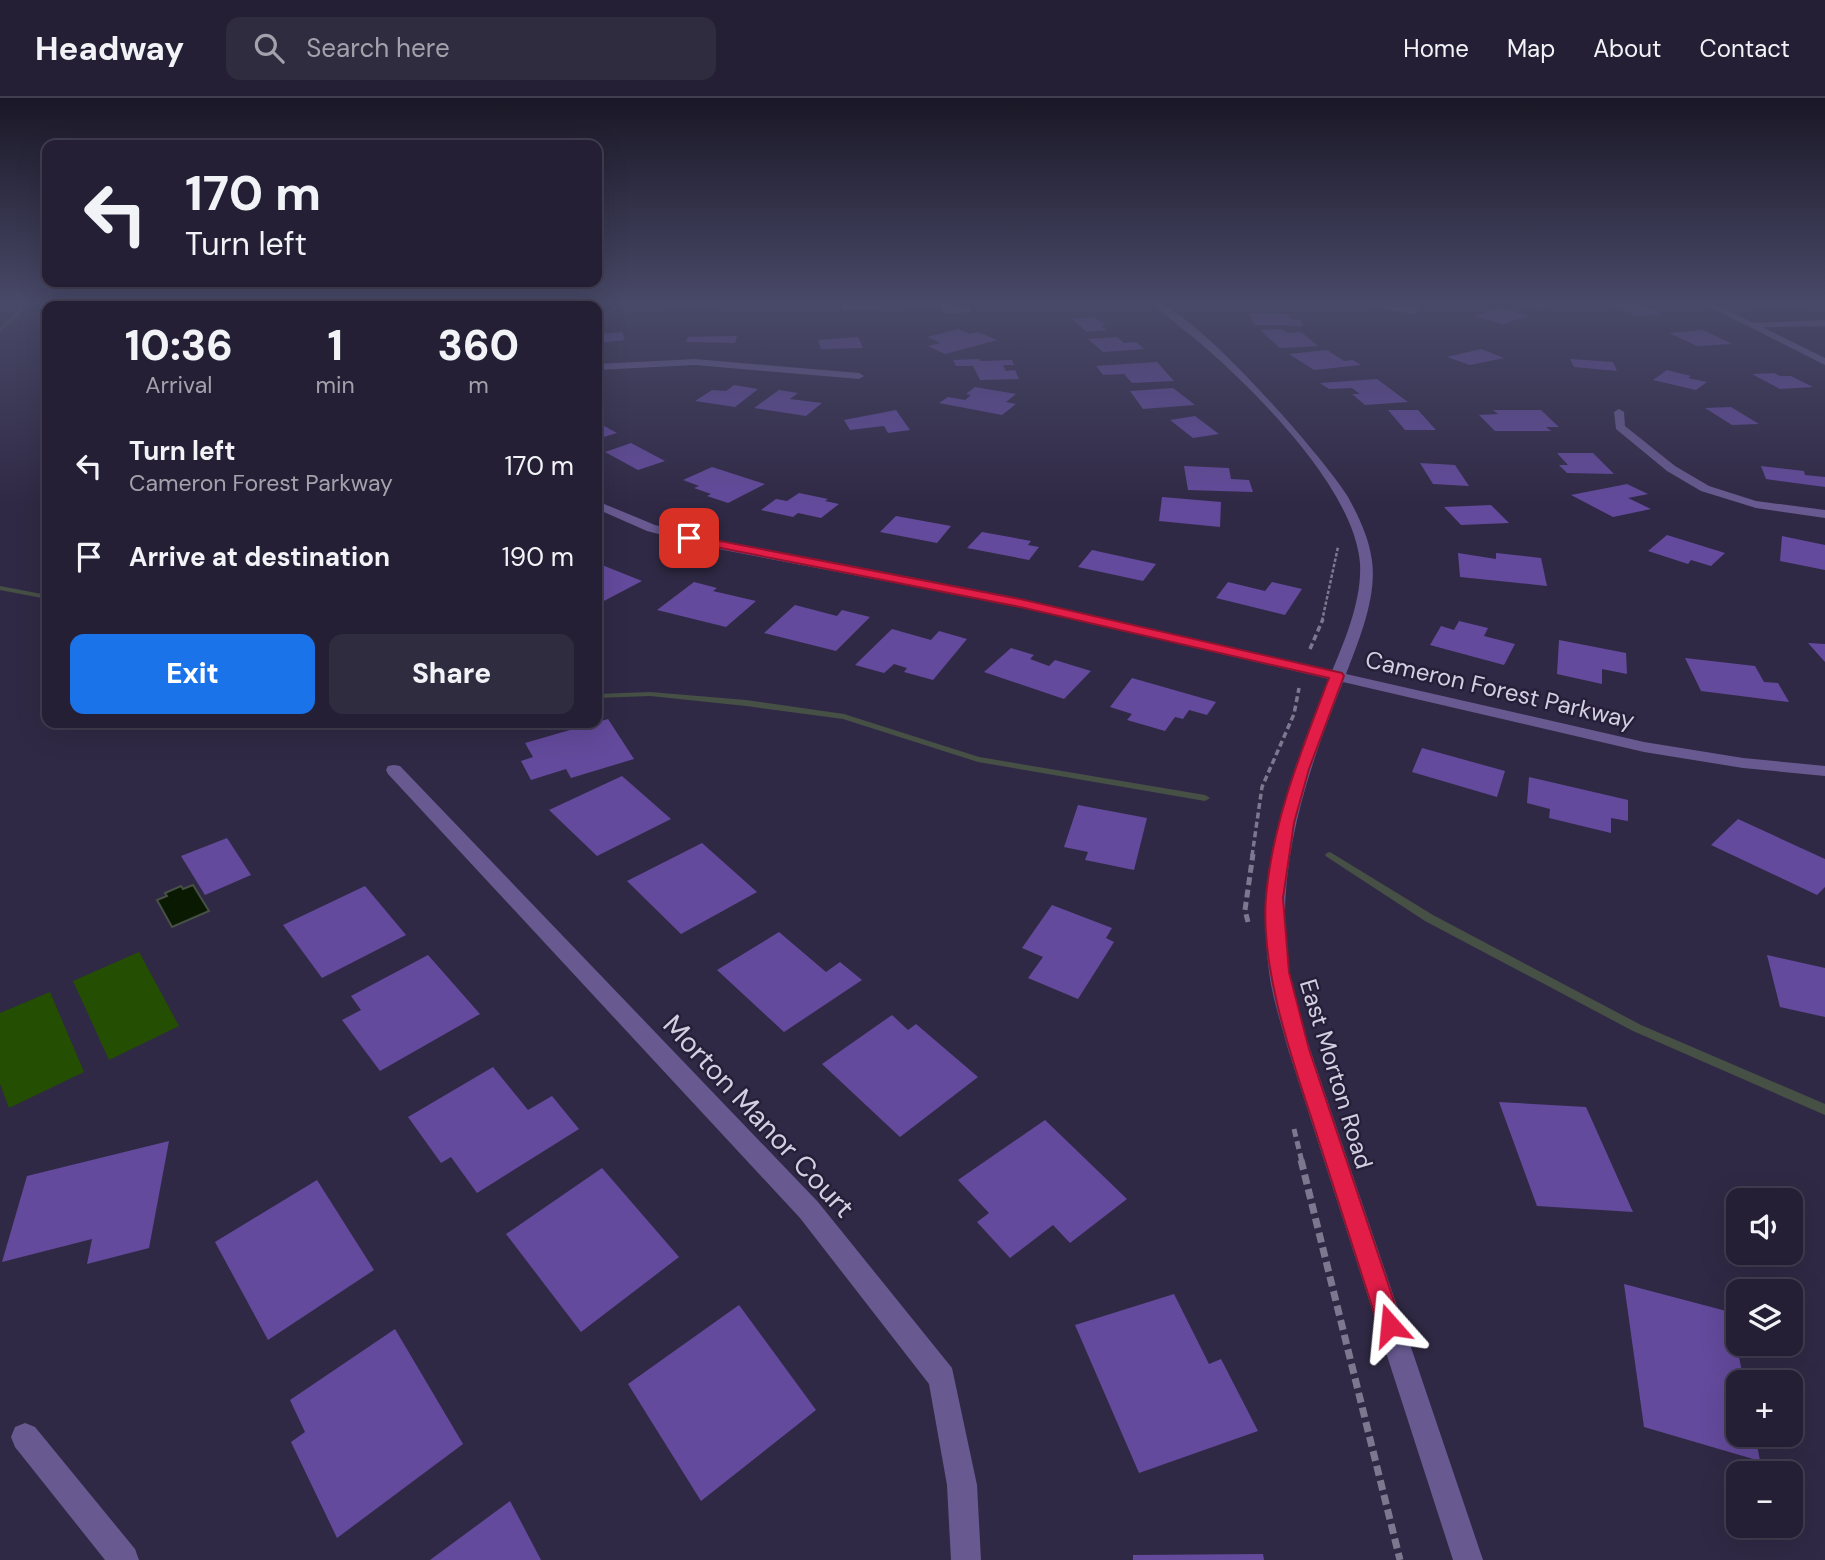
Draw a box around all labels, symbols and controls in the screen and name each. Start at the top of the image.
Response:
search box [226,17,716,80]
text: Headway [35,27,184,70]
icon: search [250,29,288,67]
text: Search here [306,31,450,65]
text: Home [1403,33,1469,64]
text: Map [1507,33,1555,64]
text: About [1593,33,1662,64]
text: Contact [1700,33,1790,64]
text: 170 m [185,161,321,225]
icon: left [70,168,161,259]
text: Turn left [185,223,307,265]
text: 10:36 [125,318,233,373]
text: 1 [327,318,343,373]
text: 360 [438,318,519,373]
text: Arrival [145,370,212,400]
text: min [316,370,355,400]
text: m [468,370,489,400]
text: Turn left [129,434,236,468]
icon: left [70,447,108,485]
text: 170 m [505,449,574,483]
text: Cameron Forest Parkway [129,468,393,498]
pin [659,508,719,568]
icon: arrive [670,519,708,557]
icon: arrive [70,538,108,576]
text: Arrive at destination [129,540,390,574]
text: 190 m [502,540,574,574]
button: Exit [70,634,315,714]
button: Share [329,634,574,714]
street label: Cameron Forest Parkway [1362,643,1638,736]
street label: East Morton Road [1293,975,1380,1172]
street label: Morton Manor Court [655,1007,862,1226]
map controls [1726,1188,1803,1538]
button: sound [1726,1188,1803,1265]
button: layers [1726,1279,1803,1356]
position arrow [1353,1288,1427,1362]
button: + [1726,1370,1803,1447]
button: − [1726,1461,1803,1538]

